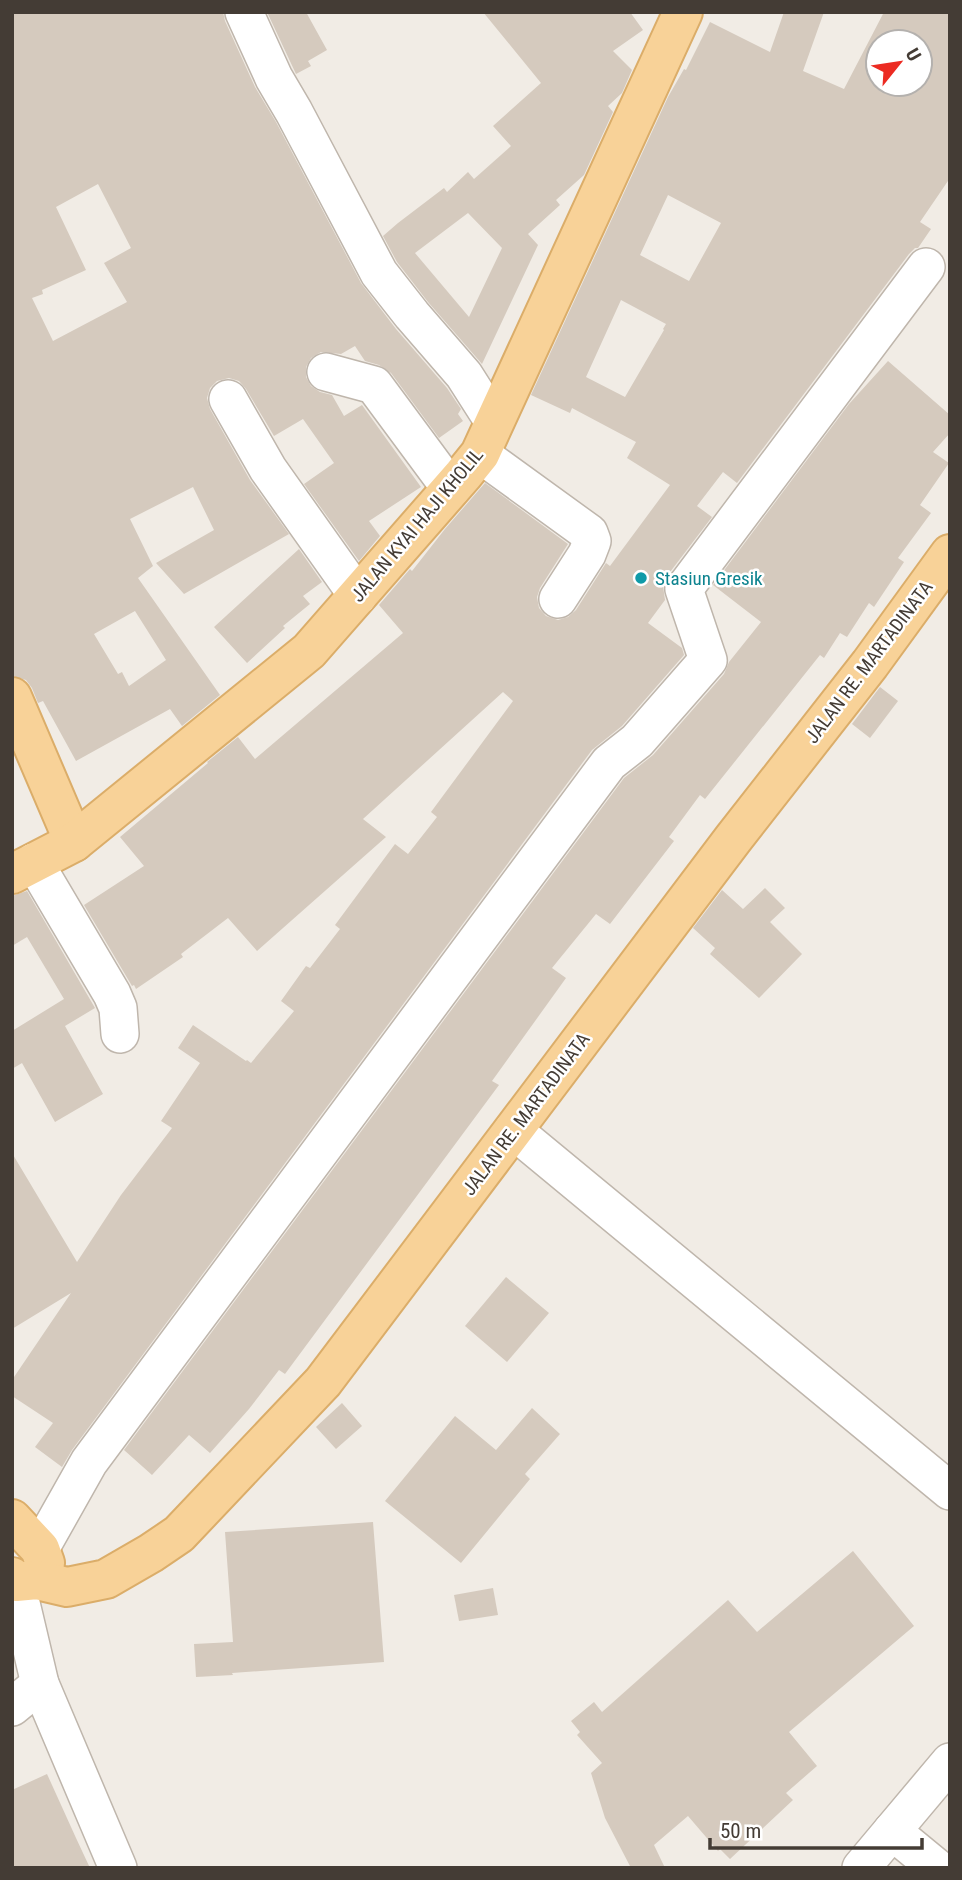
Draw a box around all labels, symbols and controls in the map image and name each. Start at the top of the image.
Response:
north arrow [864,28,934,98]
text: U [901,44,926,65]
street label: JALAN KYAI HAJI KHOLIL [346,444,488,606]
place label: Stasiun Gresik [655,567,763,590]
marker: Stasiun Gresik [633,570,649,586]
street label: JALAN RE. MARTADINATA [800,576,938,748]
street label: JALAN RE. MARTADINATA [457,1028,595,1200]
scale bar [710,1806,922,1850]
text: 50 m [720,1819,761,1843]

